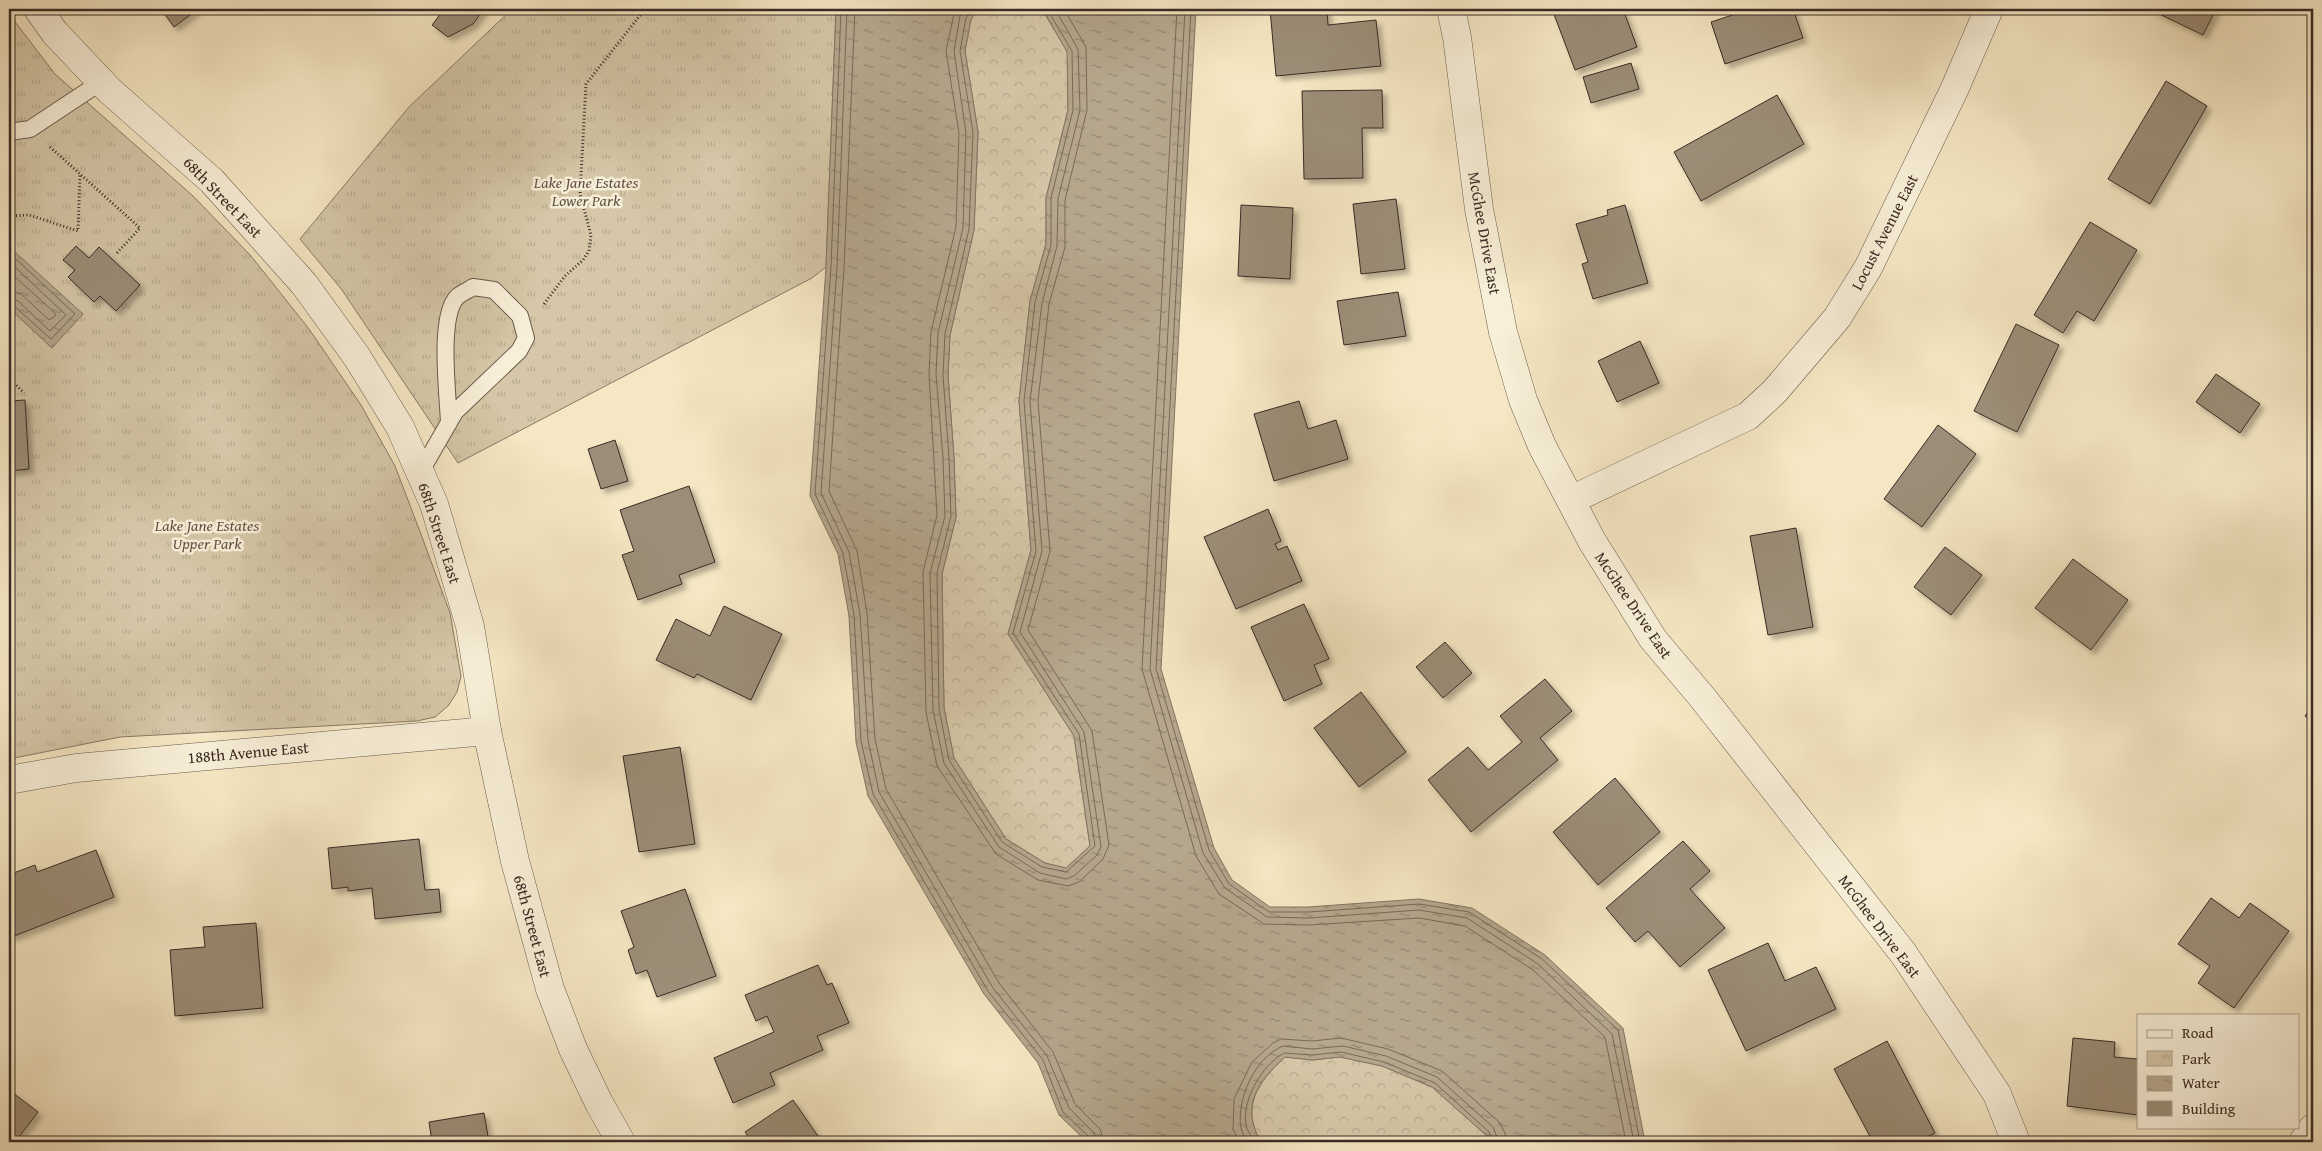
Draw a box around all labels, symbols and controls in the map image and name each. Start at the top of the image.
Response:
street label: 68th Street East [178,151,268,243]
street label: Locust Avenue East [1844,169,1924,294]
park label: Lake Jane Estates Lower Park [533,170,638,212]
street label: McGhee Drive East [1462,170,1508,297]
street label: 68th Street East [412,479,468,587]
park label: Lake Jane Estates Upper Park [154,513,259,555]
street label: McGhee Drive East [1589,547,1679,663]
street label: 188th Avenue East [186,735,310,769]
street label: McGhee Drive East [1833,869,1927,983]
street label: 68th Street East [508,872,558,980]
legend [2137,1014,2300,1128]
text: Road [2182,1022,2213,1043]
text: Park [2182,1048,2211,1069]
text: Water [2182,1072,2220,1093]
text: Building [2182,1098,2236,1119]

